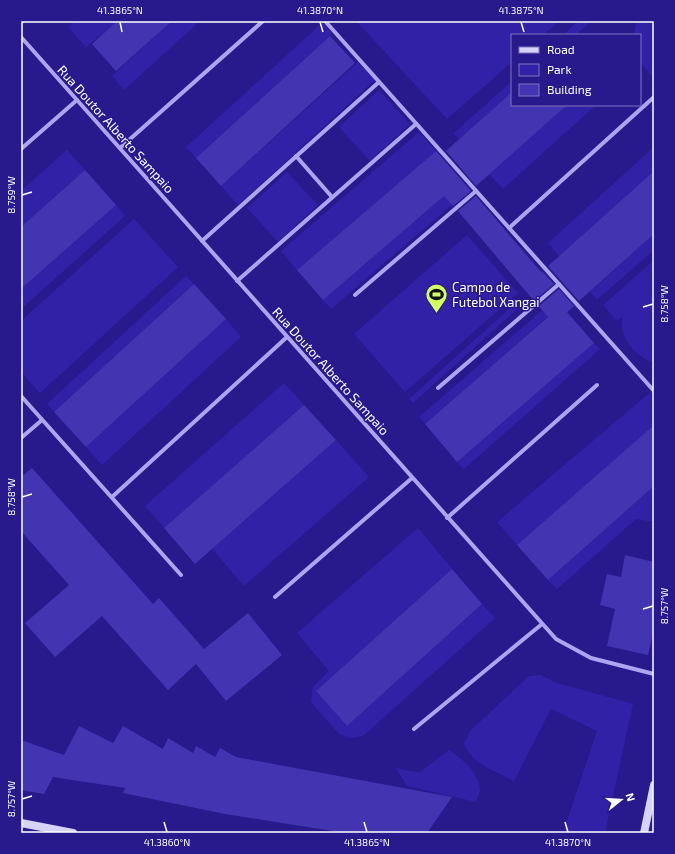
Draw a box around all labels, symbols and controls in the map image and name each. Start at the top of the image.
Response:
text: 41.3865°N [97,4,143,16]
text: 41.3870°N [297,4,343,16]
text: 41.3875°N [498,4,544,16]
legend [511,34,641,106]
text: Road [547,42,575,56]
street label: Rua Doutor Alberto Sampaio [54,62,178,196]
text: Park [547,62,572,76]
text: Building [547,82,592,96]
text: 8.759°W [5,176,17,214]
place label: Campo de Futebol Xangai [452,279,540,310]
sports icon: Campo de Futebol Xangai [423,281,449,314]
text: 8.758°W [658,285,670,323]
street label: Rua Doutor Alberto Sampaio [269,304,393,438]
text: 8.758°W [5,478,17,516]
text: 8.757°W [658,587,670,624]
text: 8.757°W [5,780,17,817]
north arrow [601,780,641,820]
text: N [624,791,638,803]
text: 41.3860°N [144,836,190,848]
text: 41.3865°N [344,836,390,848]
text: 41.3870°N [545,836,591,848]

